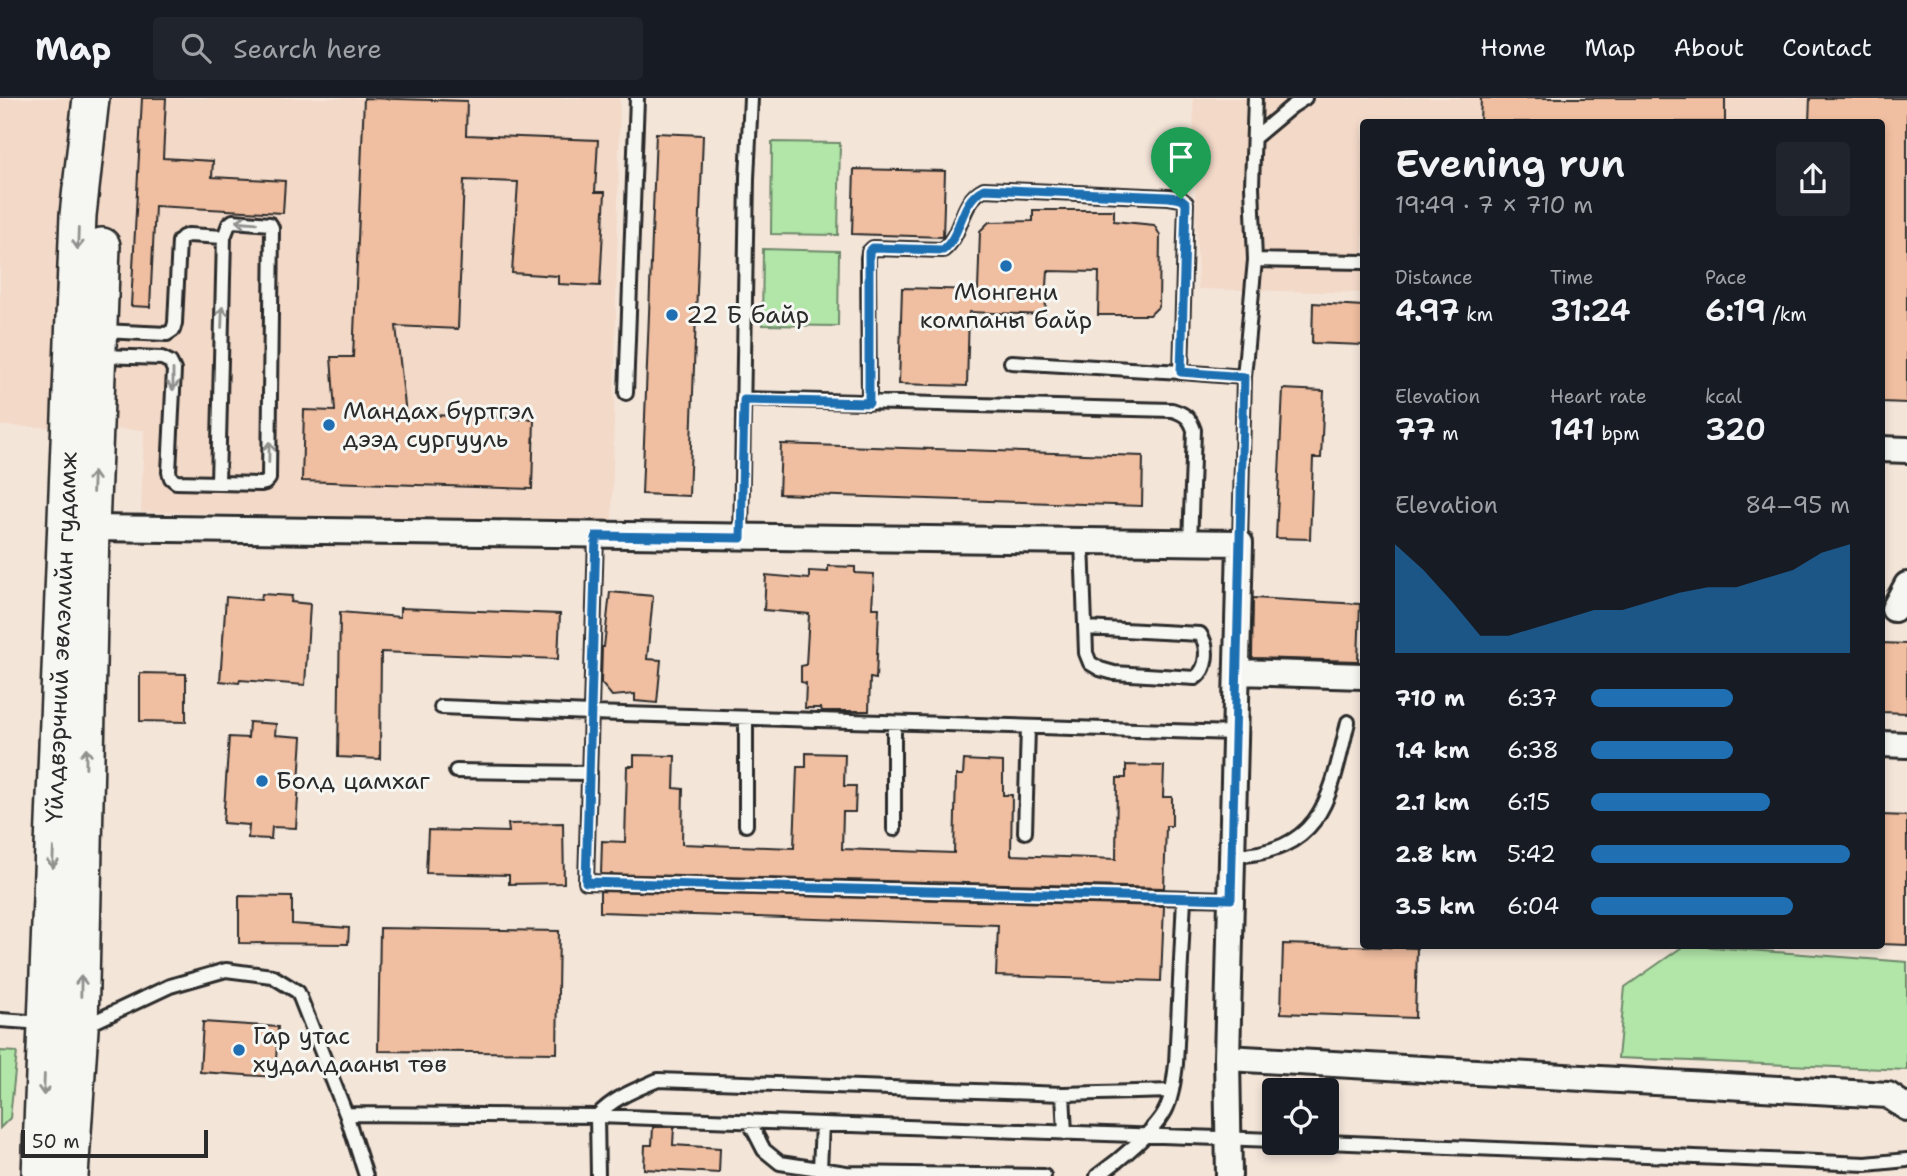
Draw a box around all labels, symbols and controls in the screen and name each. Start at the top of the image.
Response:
search box [153,17,643,80]
text: Map [35,26,111,71]
icon: search [177,29,215,67]
text: Search here [233,31,382,66]
text: Home [1480,32,1546,64]
text: Map [1584,32,1636,64]
text: About [1674,32,1744,64]
text: Contact [1782,32,1872,64]
pin [1151,127,1211,199]
icon: arrive [1162,138,1200,176]
text: Evening run [1395,138,1625,189]
button: share [1776,142,1850,216]
text: 19:49 · 7 × 710 m [1395,190,1593,220]
one-way arrow [235,215,258,228]
one-way arrow [71,227,84,250]
marker: Монгени компаны байр [998,258,1014,274]
text: Distance [1395,265,1473,290]
text: Time [1550,265,1594,290]
text: Pace [1705,265,1747,290]
place label: Монгени компаны байр [920,276,1092,336]
text: 4.97 [1395,290,1460,331]
text: 31:24 [1550,290,1631,331]
text: 6:19 [1705,290,1766,331]
place label: 22 Б байр [686,299,809,331]
text: km [1460,302,1493,327]
text: /km [1766,302,1807,327]
one-way arrow [215,305,229,328]
marker: 22 Б байр [664,307,680,323]
one-way arrow [166,368,180,391]
text: Elevation [1395,384,1480,409]
text: Heart rate [1550,384,1647,409]
text: kcal [1705,384,1742,409]
place label: Мандах бүртгэл дээд сургууль [343,395,534,455]
text: 77 [1395,409,1436,450]
text: 141 [1550,409,1595,450]
text: 320 [1705,409,1766,450]
marker: Мандах бүртгэл дээд сургууль [321,417,337,433]
text: m [1436,421,1459,446]
text: bpm [1595,421,1640,446]
one-way arrow [262,440,276,463]
street label: Үйлдвэрчний эвлэлийн гудамж [38,451,85,824]
one-way arrow [86,471,100,494]
text: Elevation [1395,490,1498,520]
text: 84–95 m [1745,490,1850,520]
text: 710 m [1395,683,1465,713]
text: 6:37 [1507,683,1558,713]
text: 1.4 km [1395,735,1469,765]
text: 6:38 [1507,735,1559,765]
one-way arrow [79,747,93,770]
place label: Болд цамхаг [276,765,430,797]
marker: Болд цамхаг [254,773,270,789]
text: 2.1 km [1395,787,1469,817]
text: 6:15 [1507,787,1550,817]
text: 2.8 km [1395,839,1477,869]
text: 5:42 [1507,839,1556,869]
one-way arrow [46,846,59,869]
text: 3.5 km [1395,891,1475,921]
text: 6:04 [1507,891,1559,921]
one-way arrow [74,974,87,997]
place label: Гар утас худалдааны төв [253,1020,447,1080]
marker: Гар утас худалдааны төв [231,1042,247,1058]
one-way arrow [37,1074,50,1097]
map controls [1262,1078,1339,1155]
button: locate [1262,1078,1339,1155]
scale bar [21,1127,208,1159]
text: 50 m [32,1129,80,1154]

